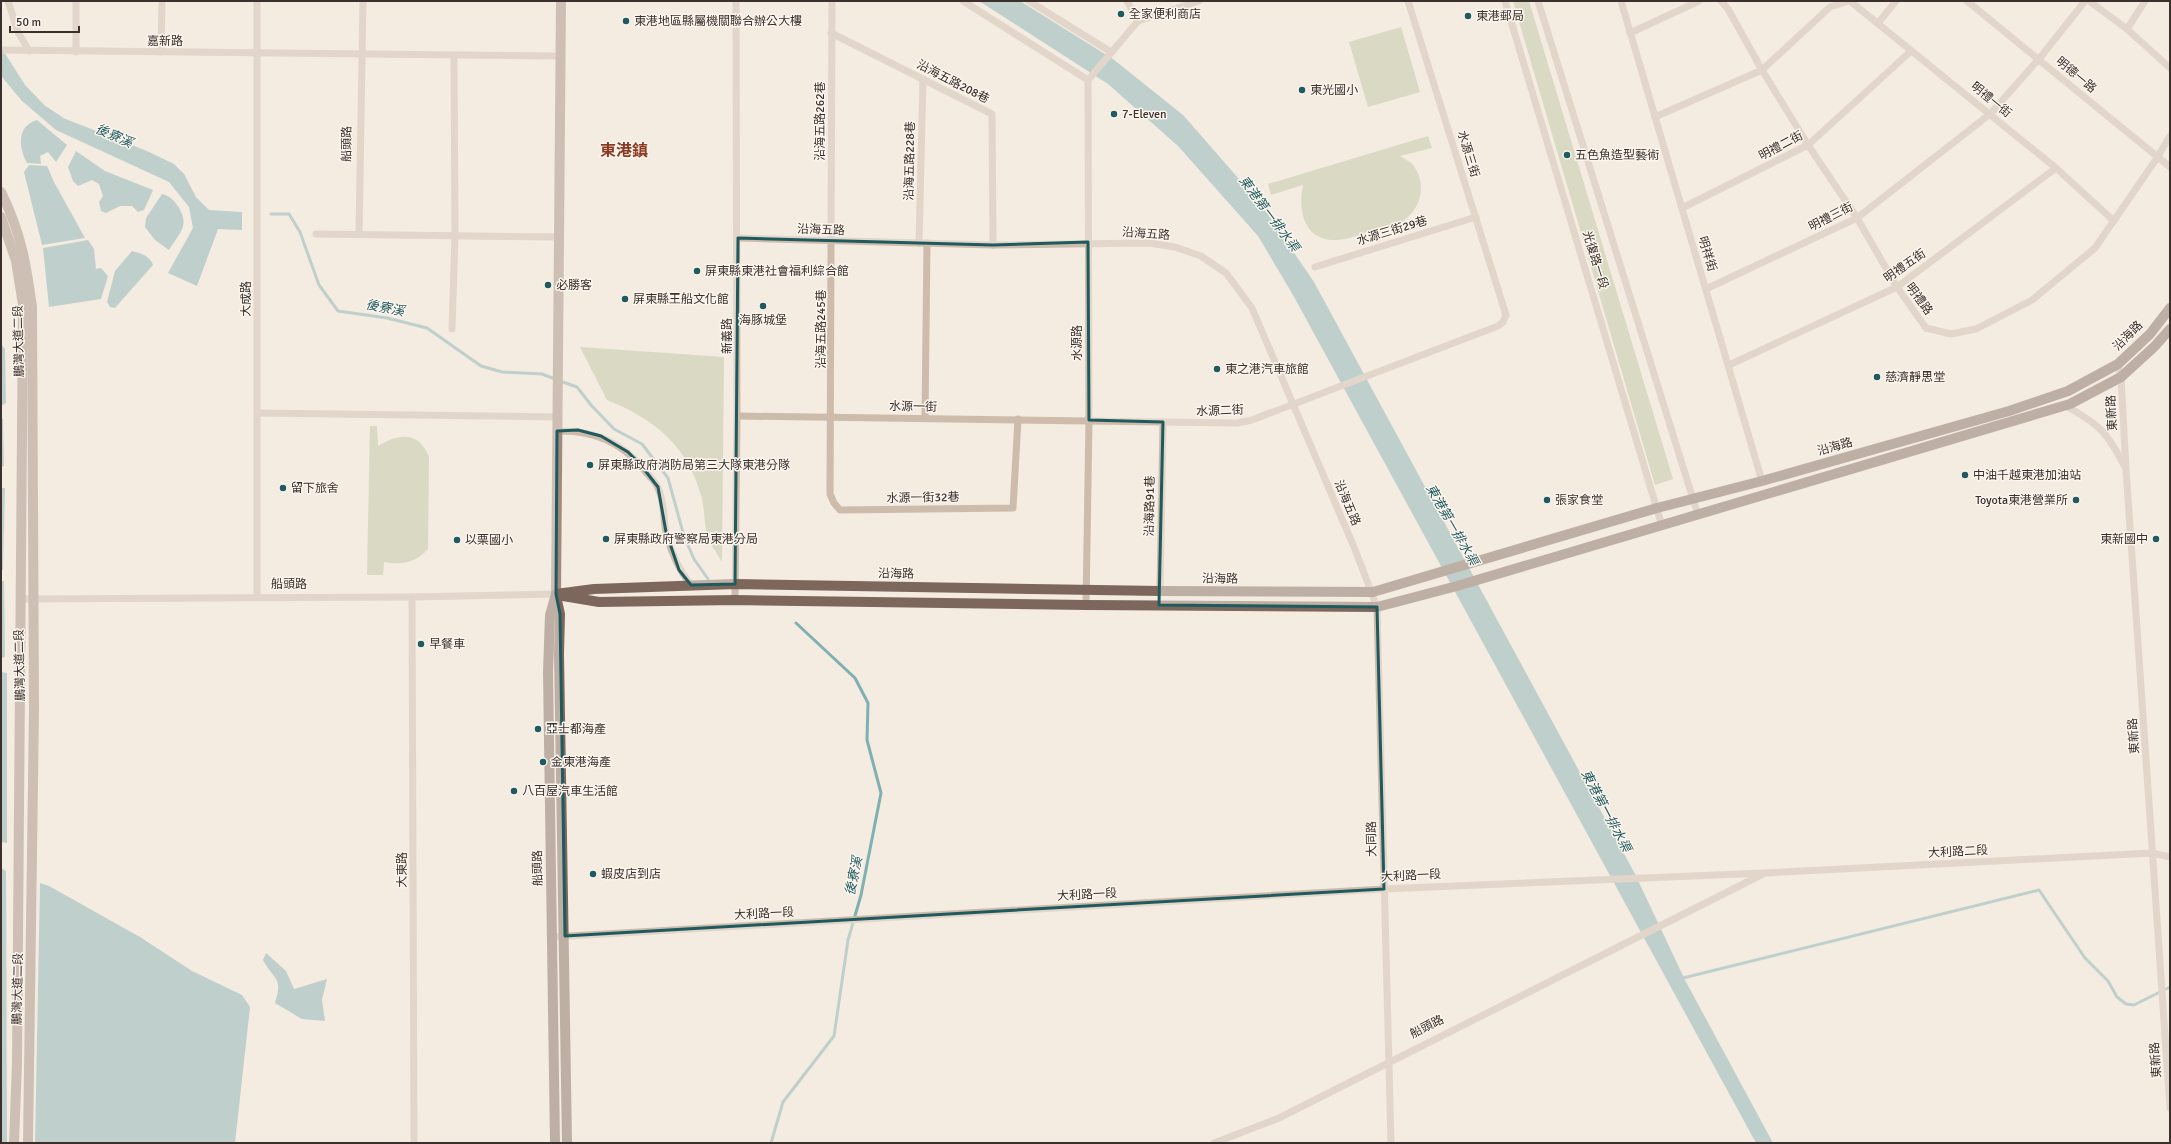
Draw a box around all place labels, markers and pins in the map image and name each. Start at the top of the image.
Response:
place label: 全家便利商店 [1129,7,1201,22]
marker: 全家便利商店 [1116,9,1126,19]
place label: 東港郵局 [1476,9,1524,24]
marker: 東港郵局 [1463,11,1473,21]
place label: 東港地區縣屬機關聯合辦公大樓 [634,14,802,29]
marker: 東港地區縣屬機關聯合辦公大樓 [621,16,631,26]
place label: 東光國小 [1310,83,1358,98]
marker: 東光國小 [1297,85,1307,95]
place label: 7-Eleven [1122,107,1167,122]
marker: 7-Eleven [1109,109,1119,119]
place label: 五色魚造型藝術 [1575,148,1659,163]
marker: 五色魚造型藝術 [1562,150,1572,160]
place label: 屏東縣東港社會福利綜合館 [705,264,849,279]
marker: 屏東縣東港社會福利綜合館 [692,266,702,276]
place label: 必勝客 [556,278,592,293]
marker: 必勝客 [543,280,553,290]
place label: 屏東縣王船文化館 [633,292,729,307]
marker: 屏東縣王船文化館 [620,294,630,304]
marker: 海豚城堡 [758,301,768,311]
place label: 海豚城堡 [739,313,787,328]
place label: 東之港汽車旅館 [1225,362,1309,377]
marker: 東之港汽車旅館 [1212,364,1222,374]
place label: 慈濟靜思堂 [1885,370,1945,385]
marker: 慈濟靜思堂 [1872,372,1882,382]
place label: 屏東縣政府消防局第三大隊東港分隊 [598,458,790,473]
marker: 屏東縣政府消防局第三大隊東港分隊 [585,460,595,470]
place label: 中油千越東港加油站 [1973,468,2081,483]
marker: 中油千越東港加油站 [1960,470,1970,480]
place label: 留下旅舍 [291,481,339,496]
marker: 留下旅舍 [278,483,288,493]
place label: 張家食堂 [1555,493,1603,508]
place label: Toyota東港營業所 [1975,493,2068,508]
marker: 張家食堂 [1542,495,1552,505]
marker: Toyota東港營業所 [2071,495,2081,505]
place label: 屏東縣政府警察局東港分局 [614,532,758,547]
place label: 東新國中 [2100,532,2148,547]
place label: 以栗國小 [465,533,513,548]
marker: 屏東縣政府警察局東港分局 [601,534,611,544]
marker: 東新國中 [2151,534,2161,544]
marker: 以栗國小 [452,535,462,545]
place label: 早餐車 [429,637,465,652]
marker: 早餐車 [416,639,426,649]
place label: 亞士都海產 [546,722,606,737]
marker: 亞士都海產 [533,724,543,734]
place label: 金東港海產 [551,755,611,770]
marker: 金東港海產 [538,757,548,767]
place label: 八百屋汽車生活館 [522,784,618,799]
marker: 八百屋汽車生活館 [509,786,519,796]
place label: 蝦皮店到店 [601,867,661,882]
marker: 蝦皮店到店 [588,869,598,879]

